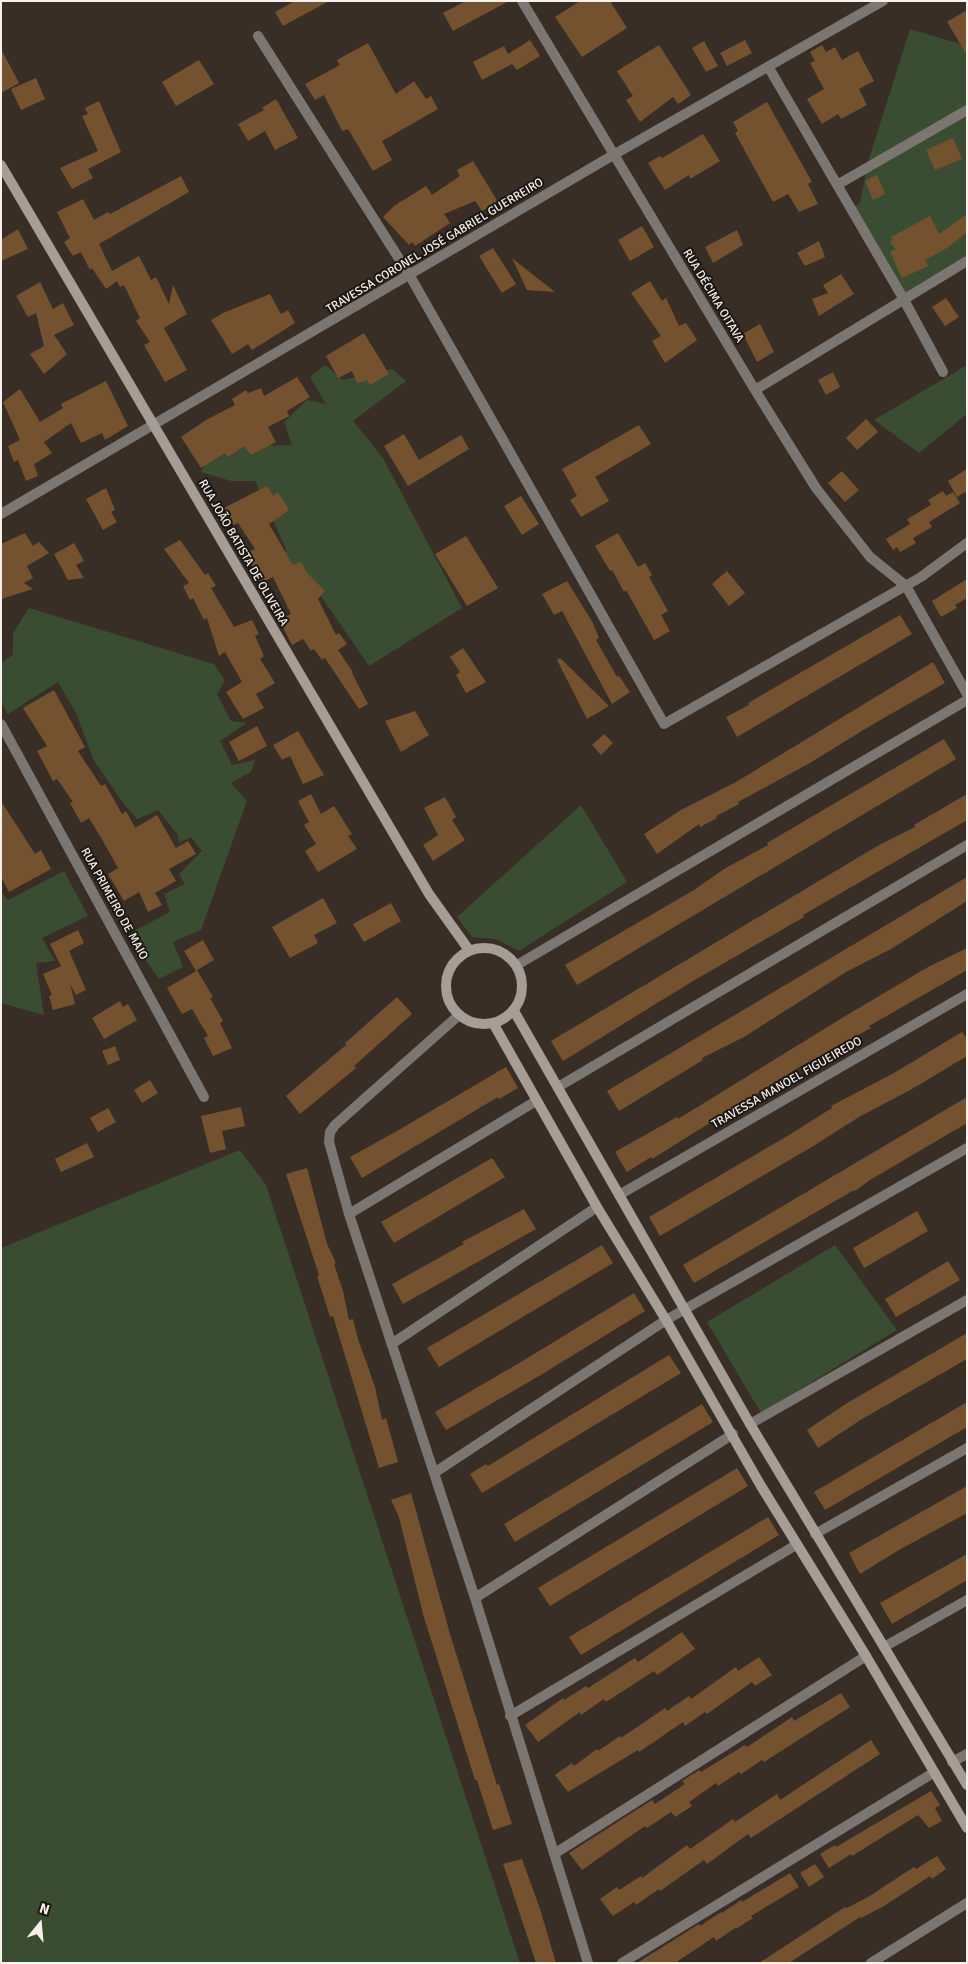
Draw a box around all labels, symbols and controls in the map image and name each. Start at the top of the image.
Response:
street label: TRAVESSA CORONEL JOSÉ GABRIEL GUERREIRO [324,175,546,317]
street label: RUA DÉCIMA OITAVA [679,247,747,345]
street label: RUA JOÃO BATISTA DE OLIVEIRA [195,477,291,629]
street label: RUA PRIMEIRO DE MAIO [77,846,151,962]
street label: TRAVESSA MANOEL FIGUEIREDO [709,1034,865,1132]
north arrow [15,1899,65,1949]
text: N [37,1900,52,1919]

